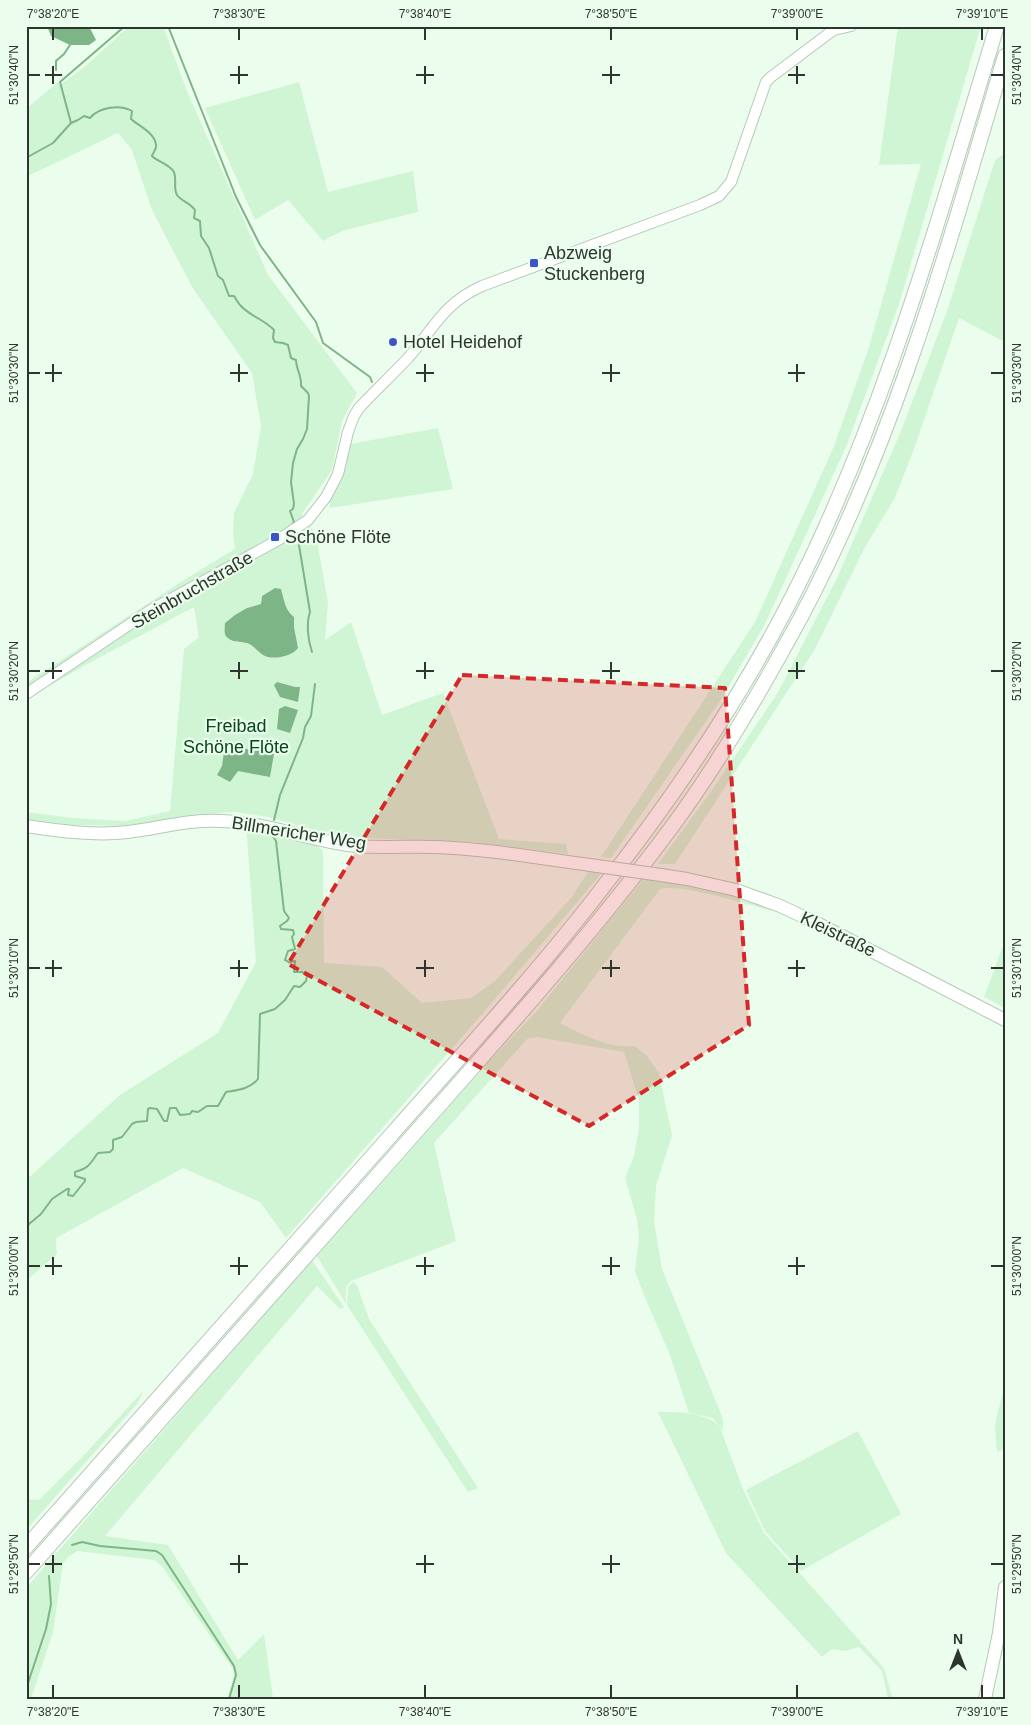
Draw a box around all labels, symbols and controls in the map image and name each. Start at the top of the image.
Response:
text: 7°38'20"E [27,7,79,21]
text: 7°38'30"E [213,7,265,21]
text: 7°38'40"E [399,7,451,21]
text: 7°38'50"E [585,7,637,21]
text: 7°39'00"E [771,7,823,21]
text: 7°39'10"E [956,7,1008,21]
text: 51°30'40"N [7,45,21,105]
text: 51°30'40"N [1010,45,1024,105]
place label: Abzweig Stuckenberg [544,243,645,284]
marker: Abzweig Stuckenberg [528,257,540,269]
place label: Hotel Heidehof [403,332,523,352]
marker: Hotel Heidehof [387,336,399,348]
text: 51°30'30"N [7,343,21,403]
text: 51°30'30"N [1010,343,1024,403]
place label: Schöne Flöte [285,527,391,547]
marker: Schöne Flöte [269,531,281,543]
street label: Steinbruchstraße [128,547,256,633]
text: 51°30'20"N [7,641,21,701]
text: 51°30'20"N [1010,641,1024,701]
park label: Freibad Schöne Flöte [183,716,289,757]
street label: Billmericher Weg [230,813,368,853]
street label: Kleistraße [797,907,879,961]
text: 51°30'10"N [7,938,21,998]
text: 51°30'10"N [1010,938,1024,998]
text: 51°30'00"N [7,1236,21,1296]
text: 51°30'00"N [1010,1236,1024,1296]
text: 51°29'50"N [7,1534,21,1594]
text: 51°29'50"N [1010,1534,1024,1594]
north arrow [934,1628,984,1678]
text: N [953,1631,963,1647]
text: 7°38'20"E [27,1705,79,1719]
text: 7°38'30"E [213,1705,265,1719]
text: 7°38'40"E [399,1705,451,1719]
text: 7°38'50"E [585,1705,637,1719]
text: 7°39'00"E [771,1705,823,1719]
text: 7°39'10"E [956,1705,1008,1719]

